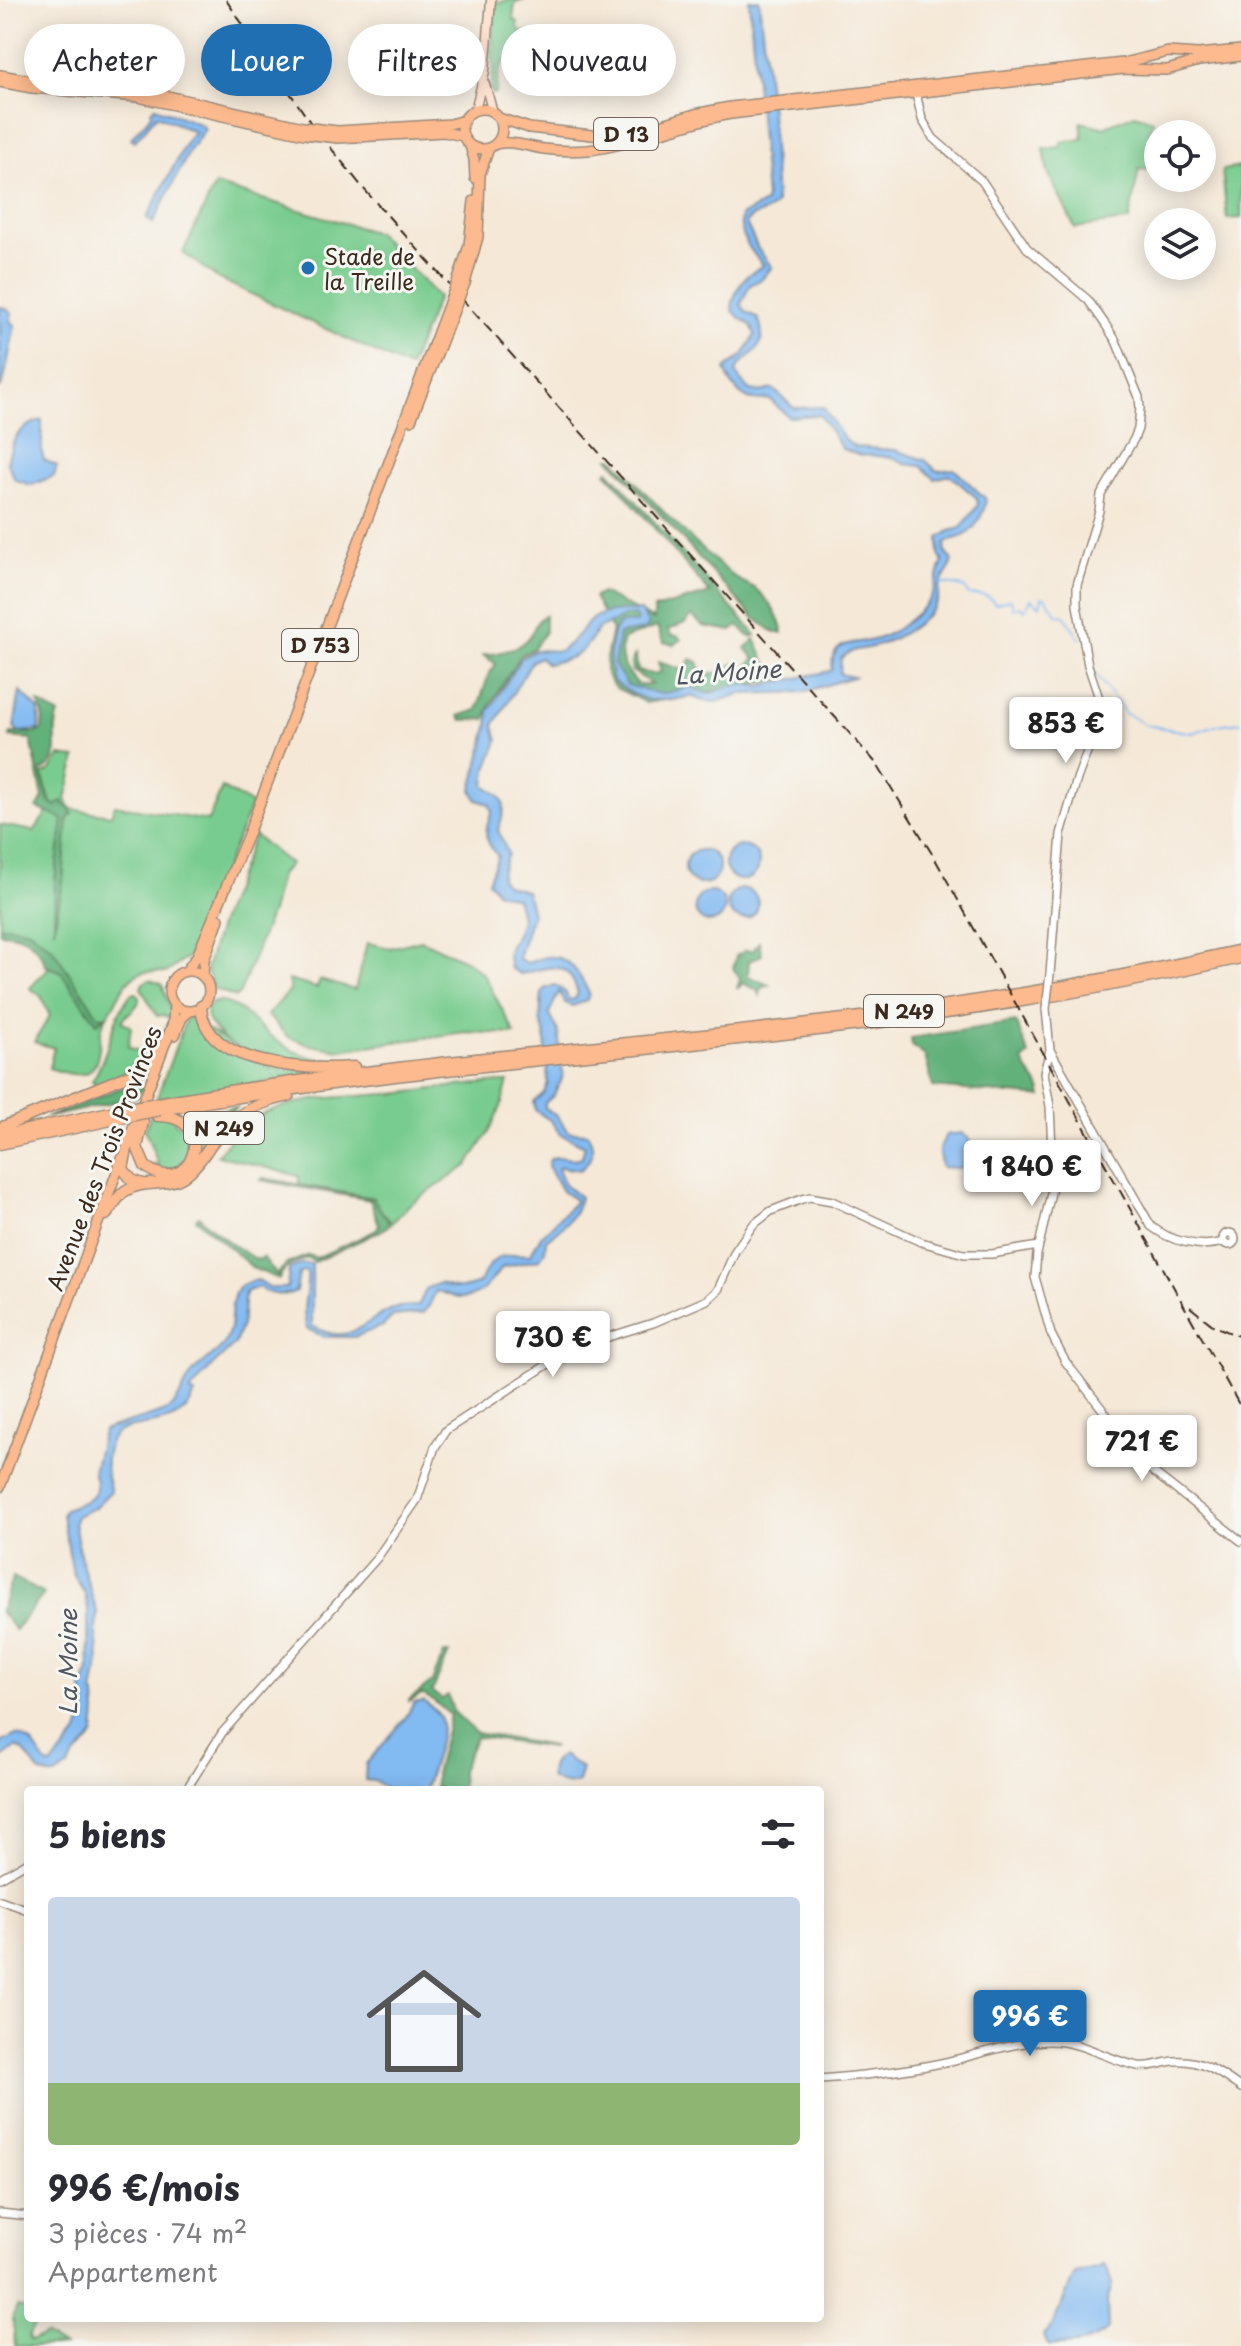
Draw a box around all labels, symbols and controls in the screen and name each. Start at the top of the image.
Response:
chip: Acheter [24,24,185,96]
chip: Louer [201,24,332,96]
chip: Filtres [348,24,485,96]
chip: Nouveau [501,24,676,96]
road number: D 13 [594,118,658,150]
map controls [1144,120,1216,280]
button: locate [1144,120,1216,192]
button: layers [1144,208,1216,280]
place label: Stade de la Treille [324,239,415,297]
marker: Stade de la Treille [299,259,317,277]
road number: D 753 [282,629,358,661]
water label: La Moine [674,649,783,693]
pin: 853 € [1010,697,1122,765]
text: 853 € [1027,703,1105,742]
road number: N 249 [864,995,944,1027]
street label: Avenue des Trois Provinces [37,1021,169,1295]
road number: N 249 [184,1112,264,1144]
pin: 1 840 € [958,1140,1106,1208]
text: 1 840 € [982,1146,1082,1185]
pin: 730 € [497,1311,609,1379]
text: 730 € [514,1317,592,1356]
pin: 721 € [1086,1415,1198,1483]
text: 721 € [1105,1421,1179,1460]
water label: La Moine [49,1608,85,1715]
text: 5 biens [48,1808,166,1860]
icon: filters [756,1812,800,1856]
icon: home [352,1949,496,2093]
pin: 996 € [974,1990,1086,2058]
text: 996 € [991,1996,1069,2035]
text: 996 €/mois [48,2161,240,2213]
text: 3 pièces · 74 m² [48,2213,247,2252]
text: Appartement [48,2252,218,2291]

